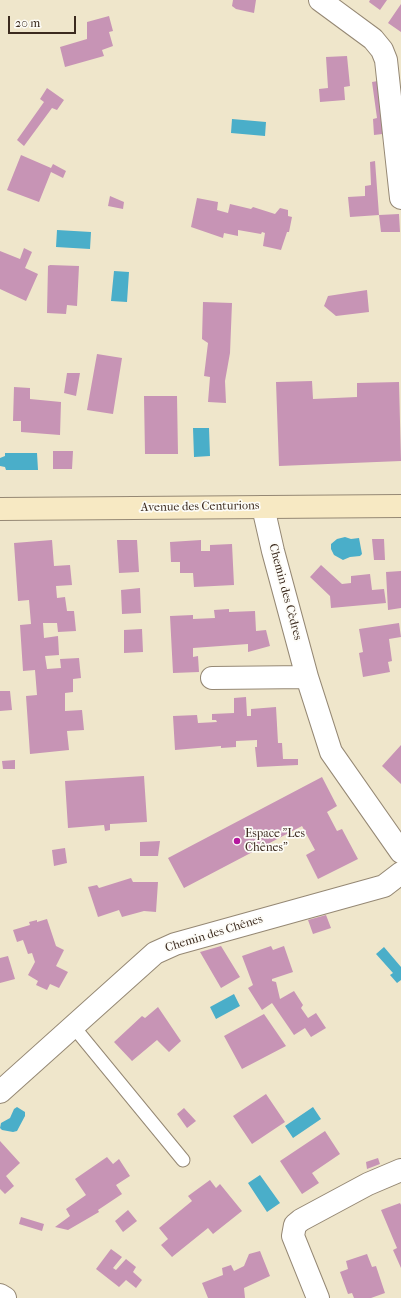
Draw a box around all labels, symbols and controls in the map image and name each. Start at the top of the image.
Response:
scale bar [10,8,78,34]
text: 20 m [15,16,40,30]
street label: Avenue des Centurions [141,499,259,515]
street label: Chemin des Cèdres [265,542,305,642]
place label: Espace "Les Chênes" [245,827,305,855]
marker: Espace "Les Chênes" [232,836,242,846]
street label: Chemin des Chênes [164,912,264,956]

